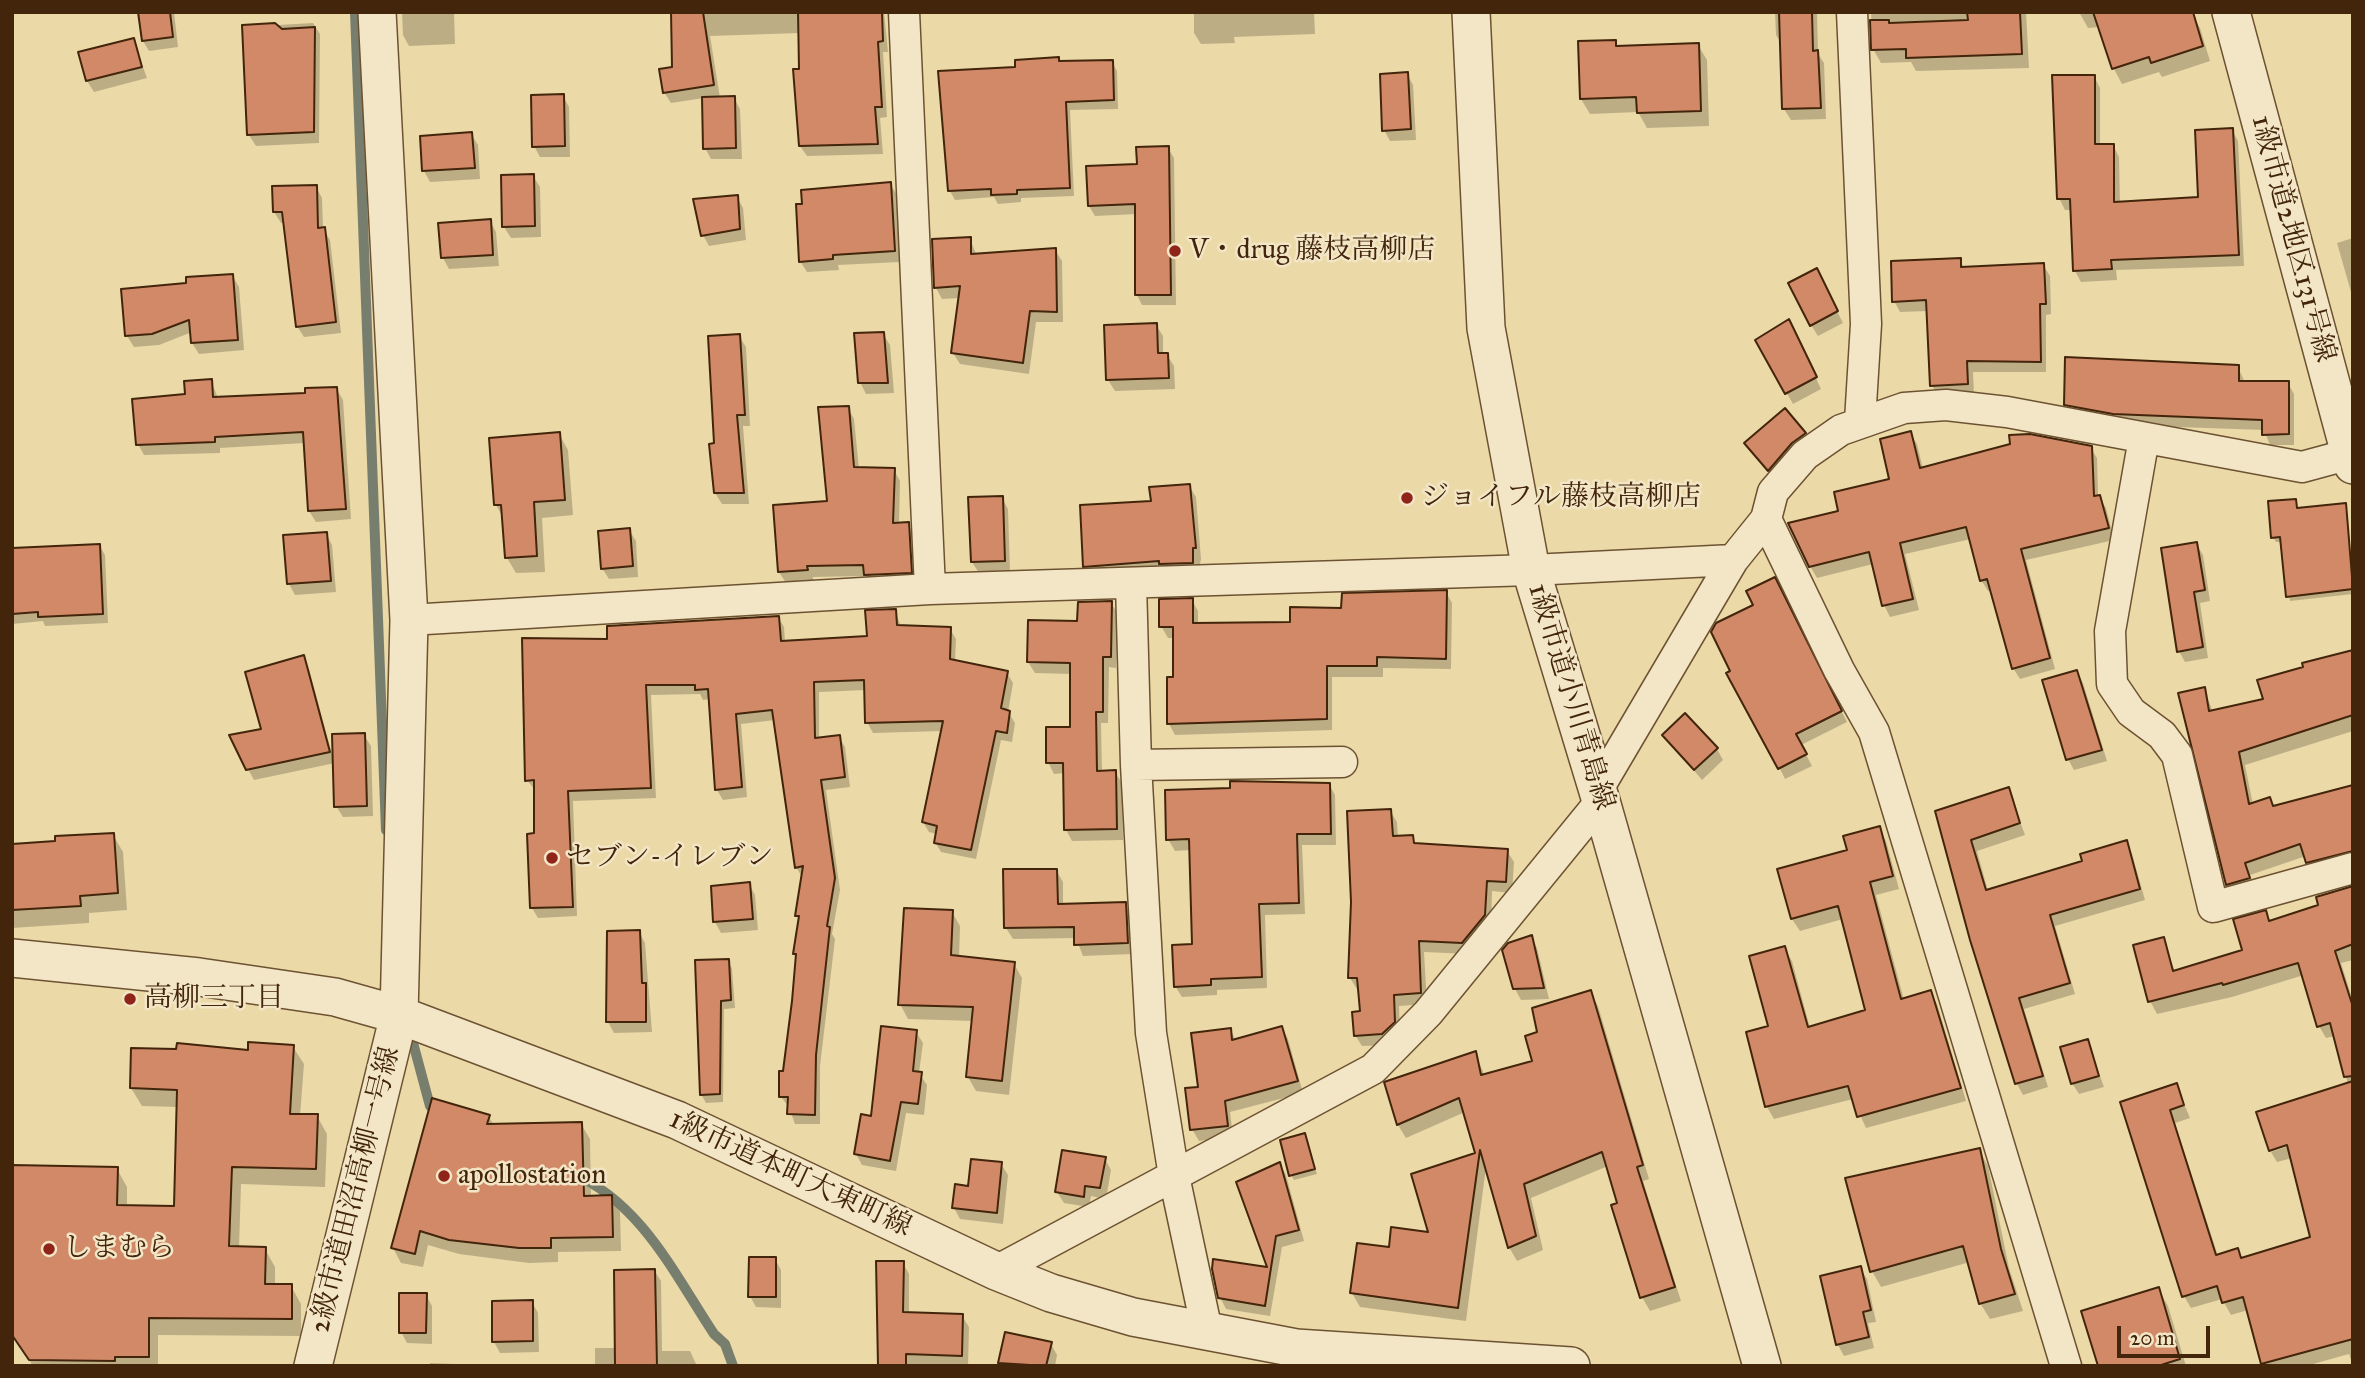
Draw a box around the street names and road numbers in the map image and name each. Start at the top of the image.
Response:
street label: 1級市道2地区131号線 [2243,112,2341,366]
street label: 1級市道小川青島線 [1520,580,1620,814]
street label: 2級市道田沼高柳一号線 [304,1043,408,1337]
street label: 1級市道本町大東町線 [664,1103,916,1245]

